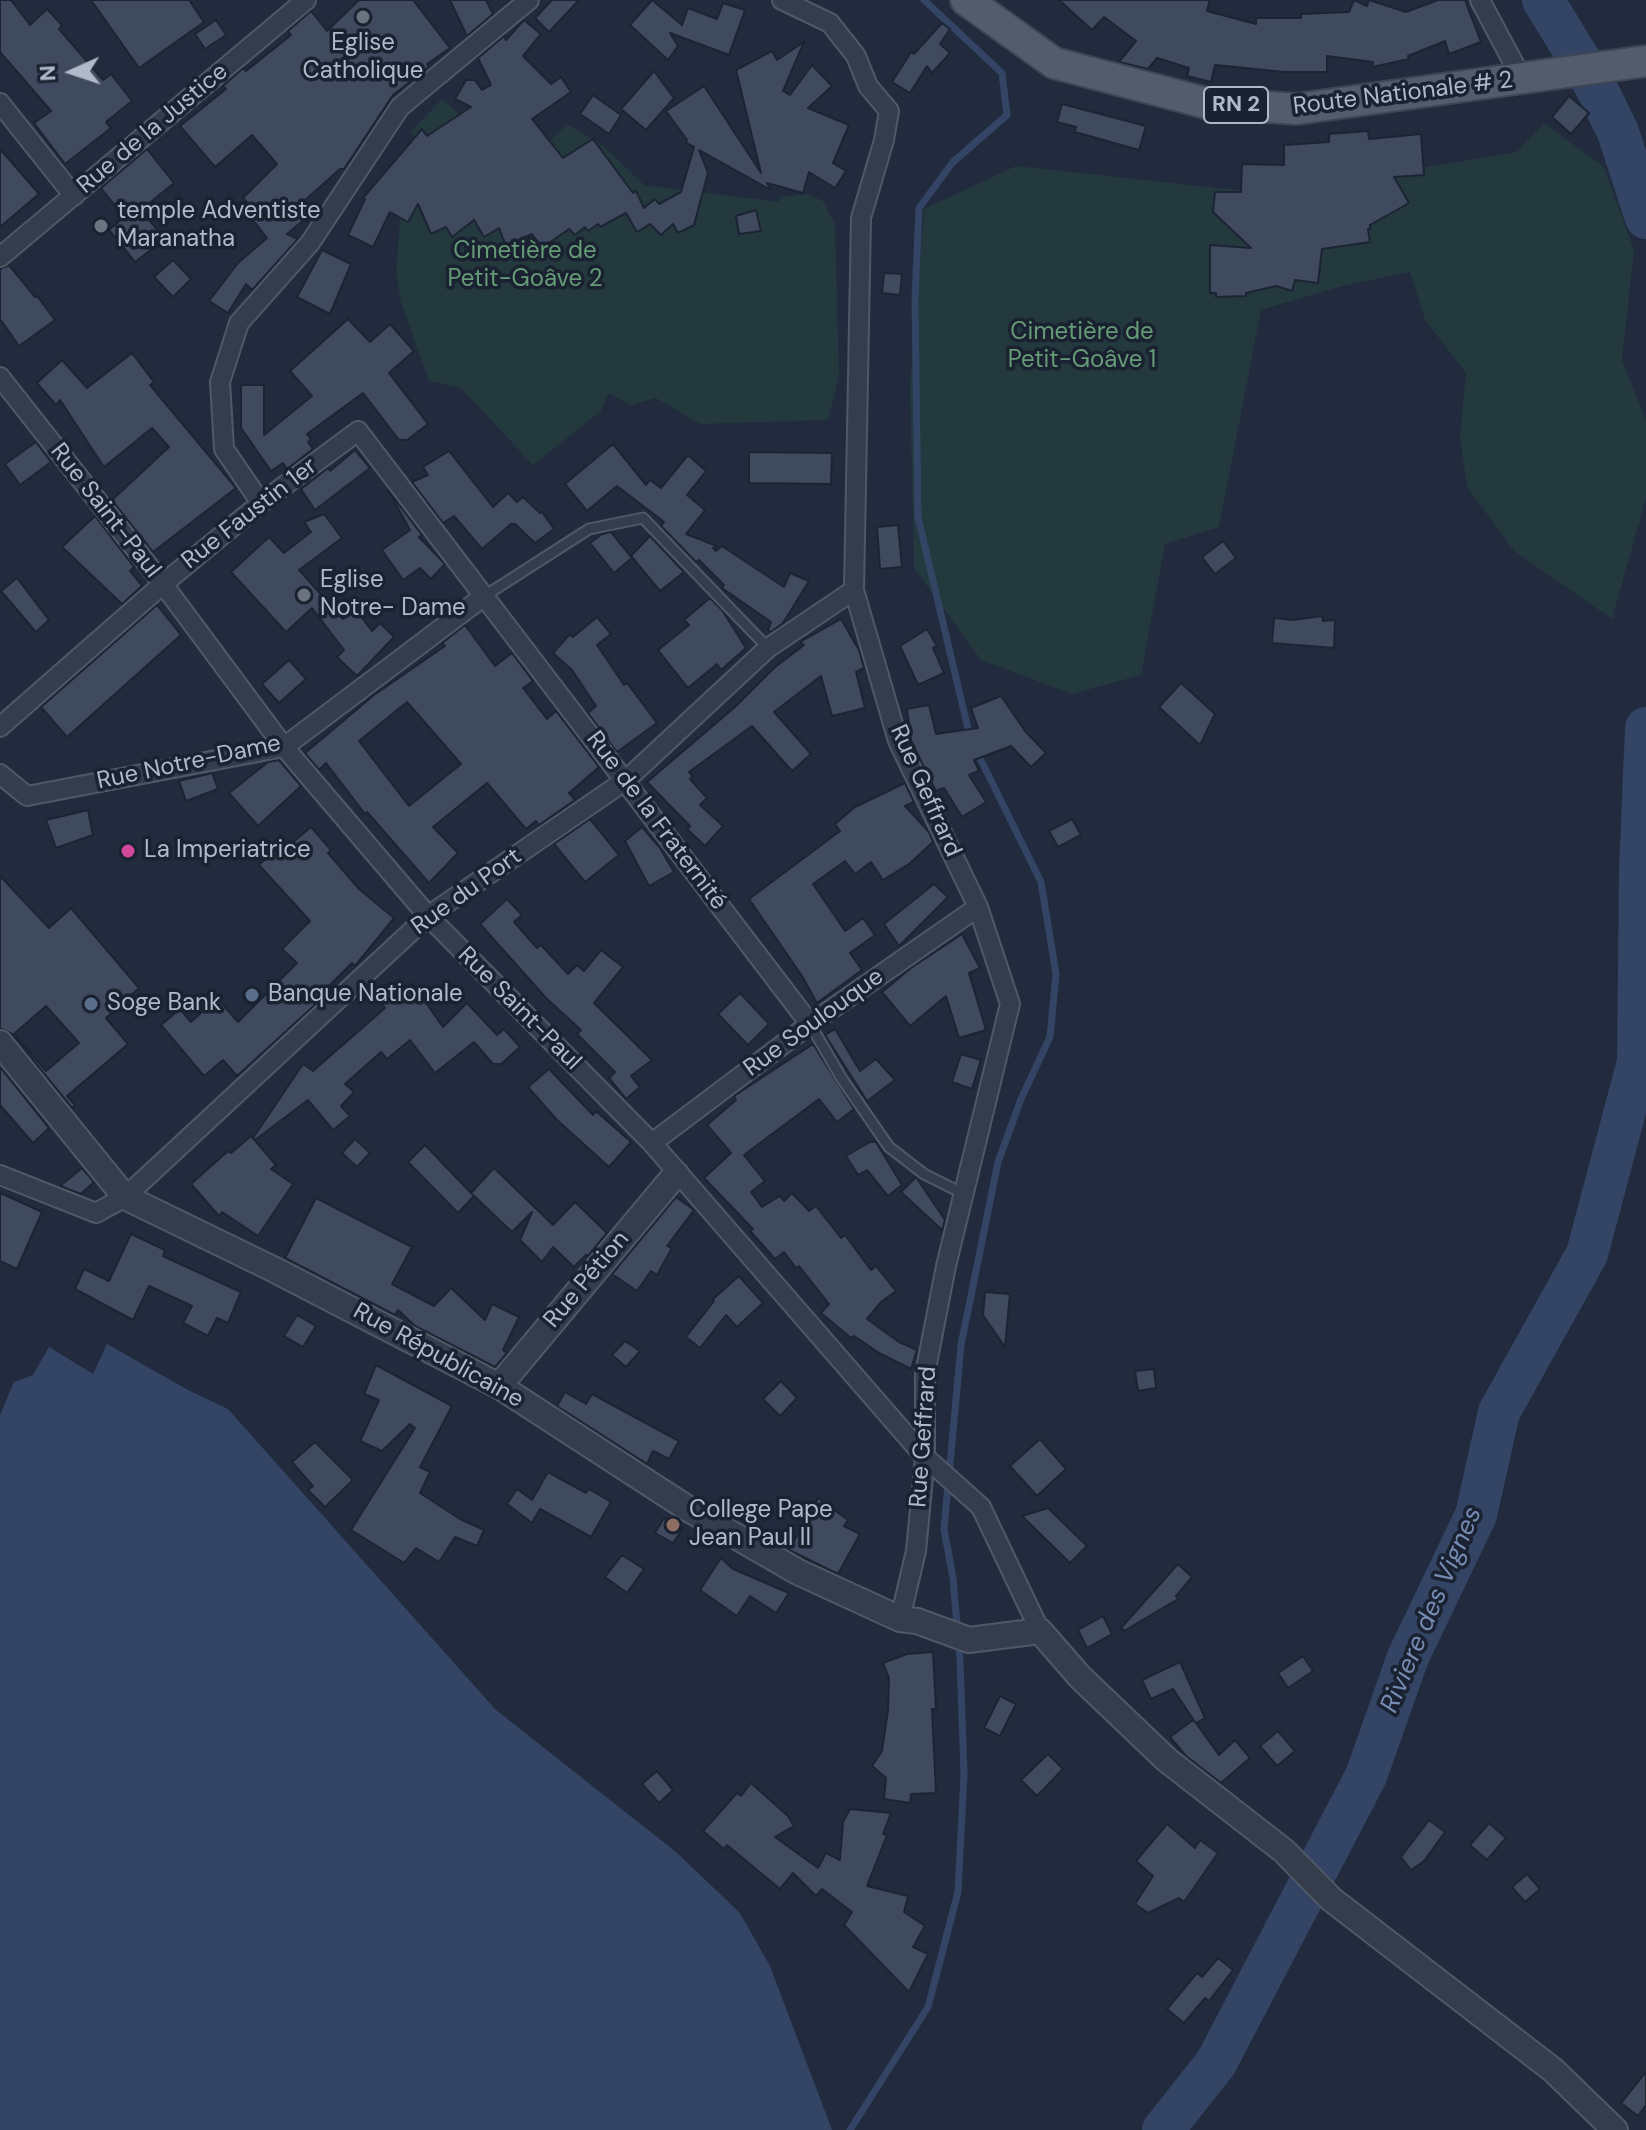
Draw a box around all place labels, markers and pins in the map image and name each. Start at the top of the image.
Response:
marker: Eglise Catholique [354,8,372,26]
place label: Eglise Catholique [303,30,423,86]
place label: temple Adventiste Maranatha [117,198,321,254]
marker: temple Adventiste Maranatha [92,217,110,235]
place label: Eglise Notre- Dame [320,567,466,623]
marker: Eglise Notre- Dame [295,586,313,604]
place label: La Imperiatrice [144,837,311,865]
marker: La Imperiatrice [119,842,137,860]
place label: Banque Nationale [268,981,463,1009]
marker: Banque Nationale [243,986,261,1004]
place label: Soge Bank [107,990,221,1018]
marker: Soge Bank [82,995,100,1013]
place label: College Pape Jean Paul II [689,1497,833,1553]
marker: College Pape Jean Paul II [664,1516,682,1534]

